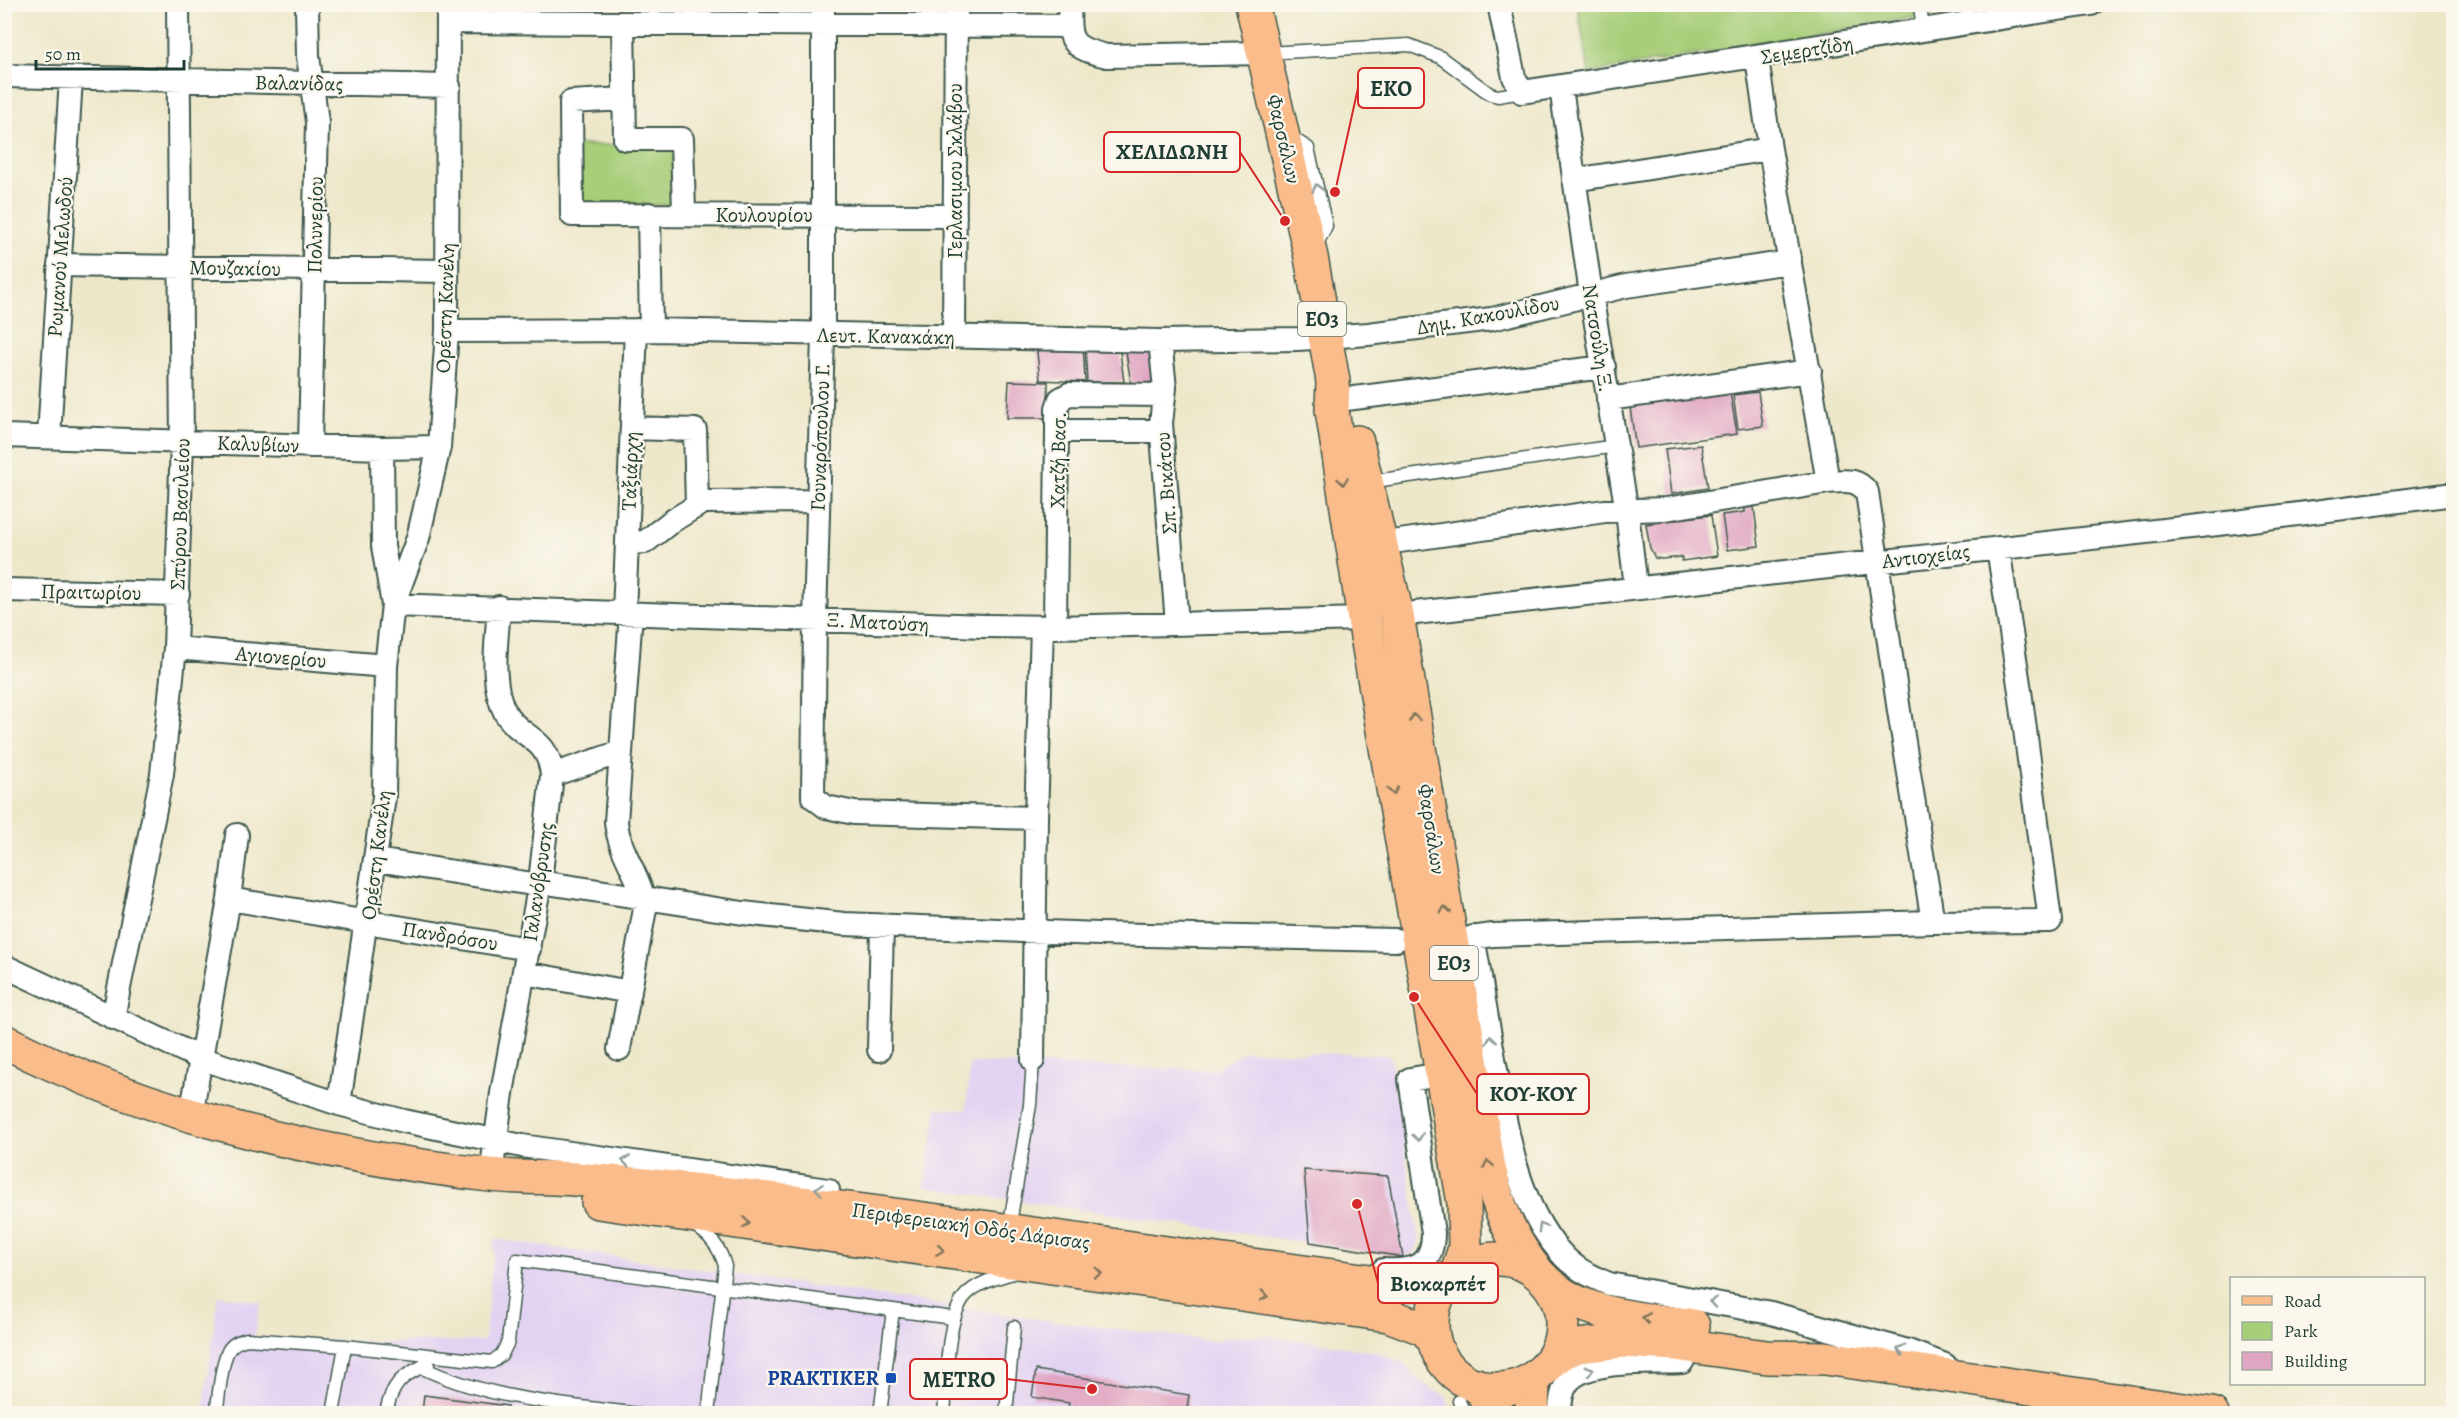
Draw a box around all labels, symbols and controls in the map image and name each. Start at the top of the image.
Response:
street label: Σεμερτζίδη [1759,29,1855,71]
scale bar [36,33,184,71]
text: 50 m [45,42,81,66]
street label: Βαλανίδας [255,68,343,98]
callout: EKO [1358,68,1424,108]
text: EKO [1370,74,1412,104]
street label: Γερλασιμου Σκλάβου [941,83,969,259]
street label: Φαρσάλων [1260,91,1308,187]
callout: ΧΕΛΙΔΩΝΗ [1104,132,1240,172]
text: ΧΕΛΙΔΩΝΗ [1116,137,1228,167]
street label: Ρωμανού Μελωδού [40,176,80,338]
street label: Πολυνερίου [300,176,330,274]
one-way arrow [1312,184,1325,194]
street label: Κουλουρίου [715,201,813,229]
street label: Ορέστη Κανέλη [429,242,461,374]
street label: Μουζακίου [189,253,281,283]
street label: Νατσούλη Ξ. [1576,282,1620,394]
street label: Δημ. Κακουλίδου [1415,289,1561,341]
road number: ΕΟ3 [1298,302,1346,336]
street label: Λευτ. Κανακάκη [816,321,955,351]
street label: Γουναρόπουλου Γ. [803,362,837,512]
street label: Χατζή Βασ. [1043,411,1073,509]
street label: Καλυβίων [216,429,300,459]
street label: Ταξιάρχη [615,431,645,511]
street label: Σπ. Βικάτου [1148,431,1184,535]
street label: Σπύρου Βασιλείου [163,438,197,590]
one-way arrow [1336,476,1348,485]
street label: Αντιοχείας [1880,537,1971,575]
street label: Πραιτωρίου [40,577,142,607]
street label: Ξ. Ματούση [826,605,930,639]
street label: Αγιονερίου [233,639,328,675]
one-way arrow [1409,713,1421,722]
street label: Φαρσάλων [1411,782,1453,877]
one-way arrow [1386,786,1399,796]
street label: Ορέστη Κανέλη [354,788,398,922]
street label: Γαλανόβρυσης [516,820,560,944]
one-way arrow [1439,906,1452,916]
street label: Πανδρόσου [400,915,500,957]
road number: ΕΟ3 [1430,946,1478,980]
one-way arrow [1485,1036,1497,1045]
callout: ΚΟΥ-ΚΟΥ [1477,1074,1589,1114]
text: ΚΟΥ-ΚΟΥ [1489,1079,1578,1109]
one-way arrow [1411,1132,1424,1142]
one-way arrow [622,1156,631,1168]
one-way arrow [1482,1160,1495,1170]
one-way arrow [815,1183,824,1195]
street label: Περιφερειακή Οδός Λάρισας [850,1195,1092,1257]
one-way arrow [742,1217,751,1229]
one-way arrow [1538,1223,1550,1233]
one-way arrow [935,1244,944,1256]
callout: Βιοκαρπέτ [1378,1263,1498,1303]
one-way arrow [1093,1266,1103,1278]
text: Βιοκαρπέτ [1390,1269,1487,1299]
legend [2230,1277,2425,1385]
text: Road [2284,1289,2322,1313]
one-way arrow [1259,1290,1269,1302]
one-way arrow [1708,1296,1718,1309]
one-way arrow [1641,1313,1651,1325]
text: Park [2284,1319,2318,1343]
one-way arrow [1897,1344,1907,1357]
text: Building [2284,1349,2348,1373]
callout: METRO [910,1359,1007,1399]
place label: PRAKTIKER [767,1364,880,1392]
text: METRO [923,1365,996,1395]
one-way arrow [1584,1365,1595,1377]
marker: PRAKTIKER [884,1371,898,1385]

